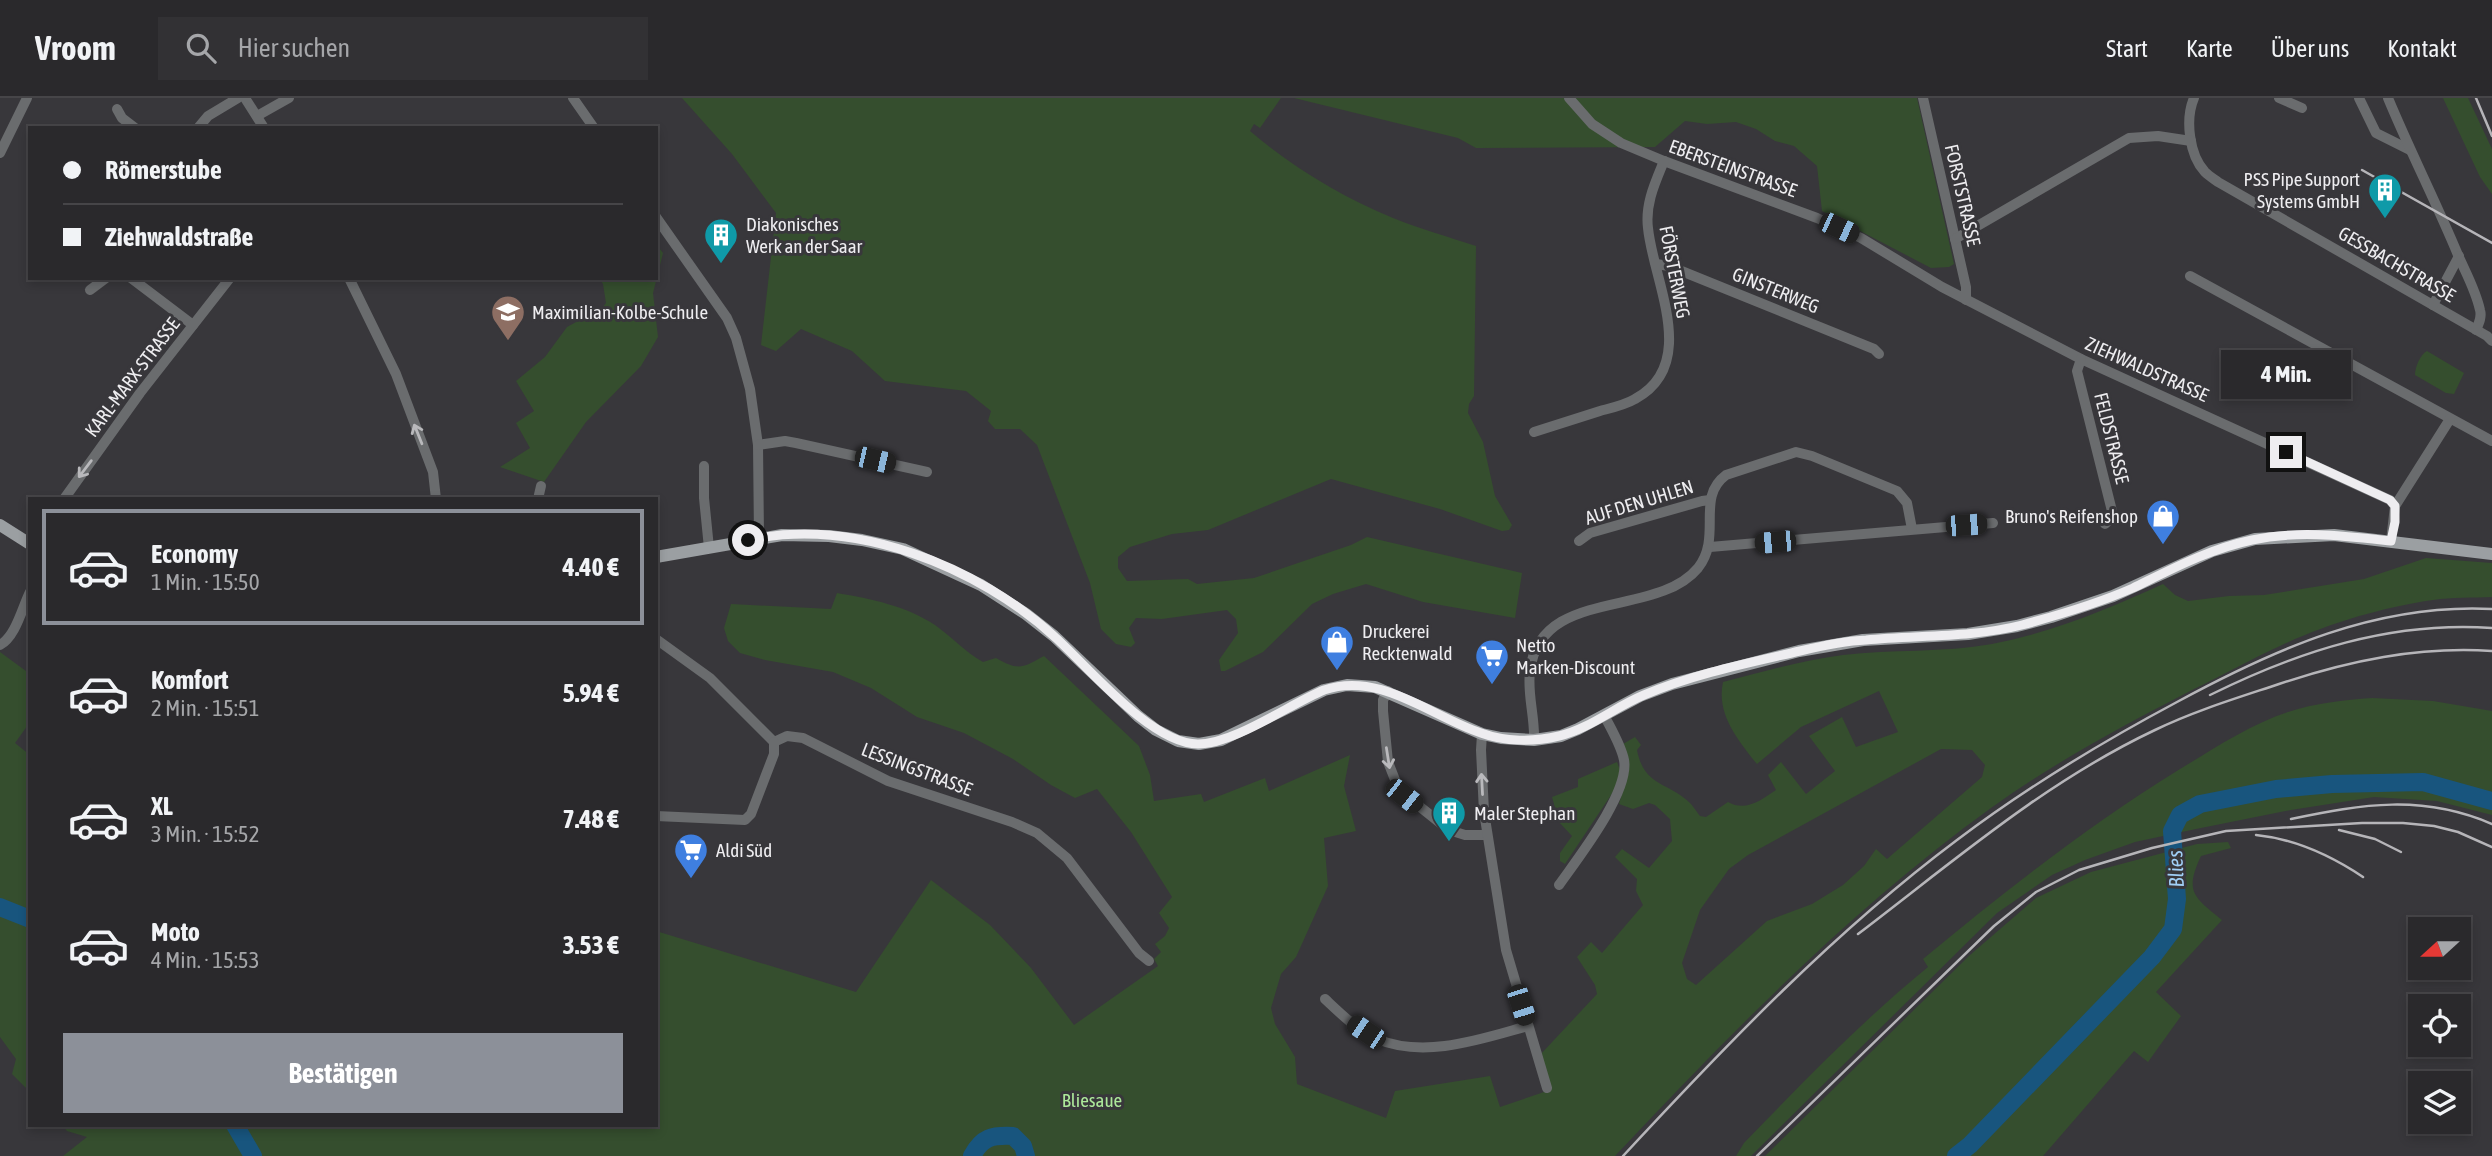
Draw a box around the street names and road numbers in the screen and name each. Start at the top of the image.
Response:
street label: EBERSTEINSTRASSE [1666,135,1800,201]
street label: FORSTSTRASSE [1941,142,1985,248]
street label: GESSBACHSTRASSE [2335,222,2459,306]
street label: FÖRSTERWEG [1655,224,1695,320]
street label: GINSTERWEG [1729,263,1823,317]
street label: KARL-MARX-STRASSE [80,313,184,441]
street label: ZIEHWALDSTRASSE [2082,332,2212,406]
street label: FELDSTRASSE [2090,390,2134,486]
street label: AUF DEN UHLEN [1582,475,1696,529]
street label: LESSINGSTRASSE [859,738,975,800]

